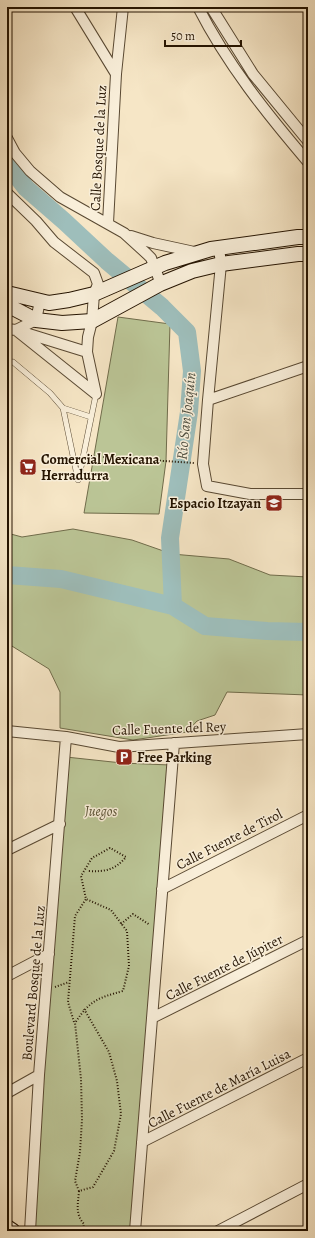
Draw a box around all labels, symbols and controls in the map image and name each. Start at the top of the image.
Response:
scale bar [165,22,241,48]
text: 50 m [171,28,195,44]
street label: Calle Bosque de la Luz [86,85,111,212]
water label: Río San Joaquín [171,371,201,461]
place label: Comercial Mexicana Herradurra [41,450,160,485]
supermarket icon: Comercial Mexicana Herradurra [18,457,38,477]
school or university icon: Espacio Itzayan [264,493,284,513]
place label: Espacio Itzayan [169,494,261,513]
street label: Calle Fuente del Rey [112,717,227,740]
parking icon: Free Parking [114,747,134,767]
place label: Free Parking [137,748,213,767]
park label: Juegos [84,802,117,821]
street label: Calle Fuente de Tirol [173,804,286,874]
street label: Boulevard Bosque de la Luz [17,905,50,1061]
street label: Calle Fuente de Júpiter [162,929,287,1005]
street label: Calle Fuente de María Luisa [145,1044,294,1133]

